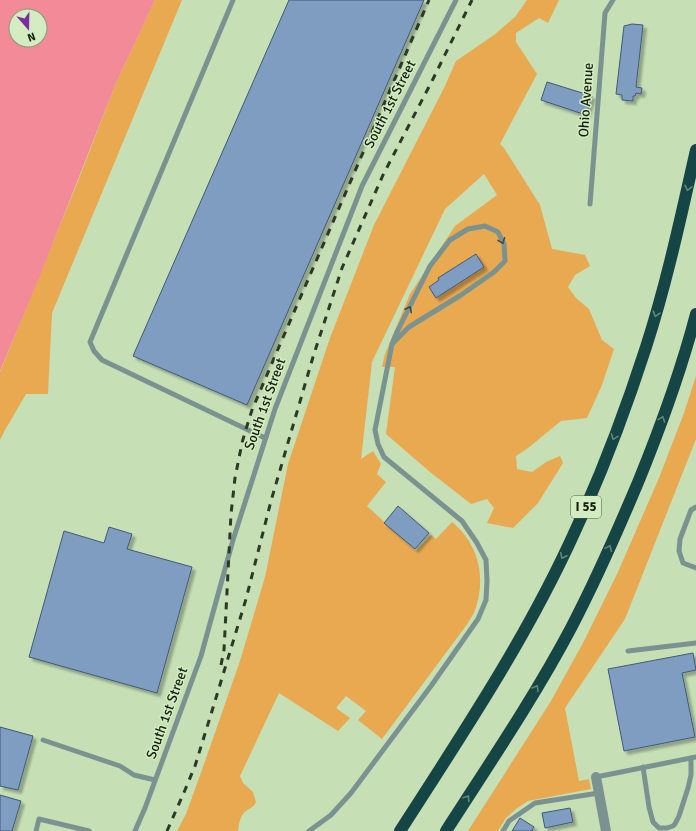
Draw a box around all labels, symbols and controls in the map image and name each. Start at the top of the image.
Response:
north arrow [8,8,48,48]
text: N [25,30,37,44]
street label: South 1st Street [361,57,420,151]
street label: Ohio Avenue [575,62,597,138]
one-way arrow [684,185,692,191]
one-way arrow [497,238,505,245]
one-way arrow [404,306,411,314]
one-way arrow [652,310,661,317]
street label: South 1st Street [241,356,290,452]
one-way arrow [657,416,665,423]
one-way arrow [611,434,619,441]
road number: I 55 [571,496,601,518]
one-way arrow [605,545,613,552]
one-way arrow [560,552,568,560]
street label: South 1st Street [143,665,192,761]
one-way arrow [532,685,539,692]
one-way arrow [463,795,470,802]

